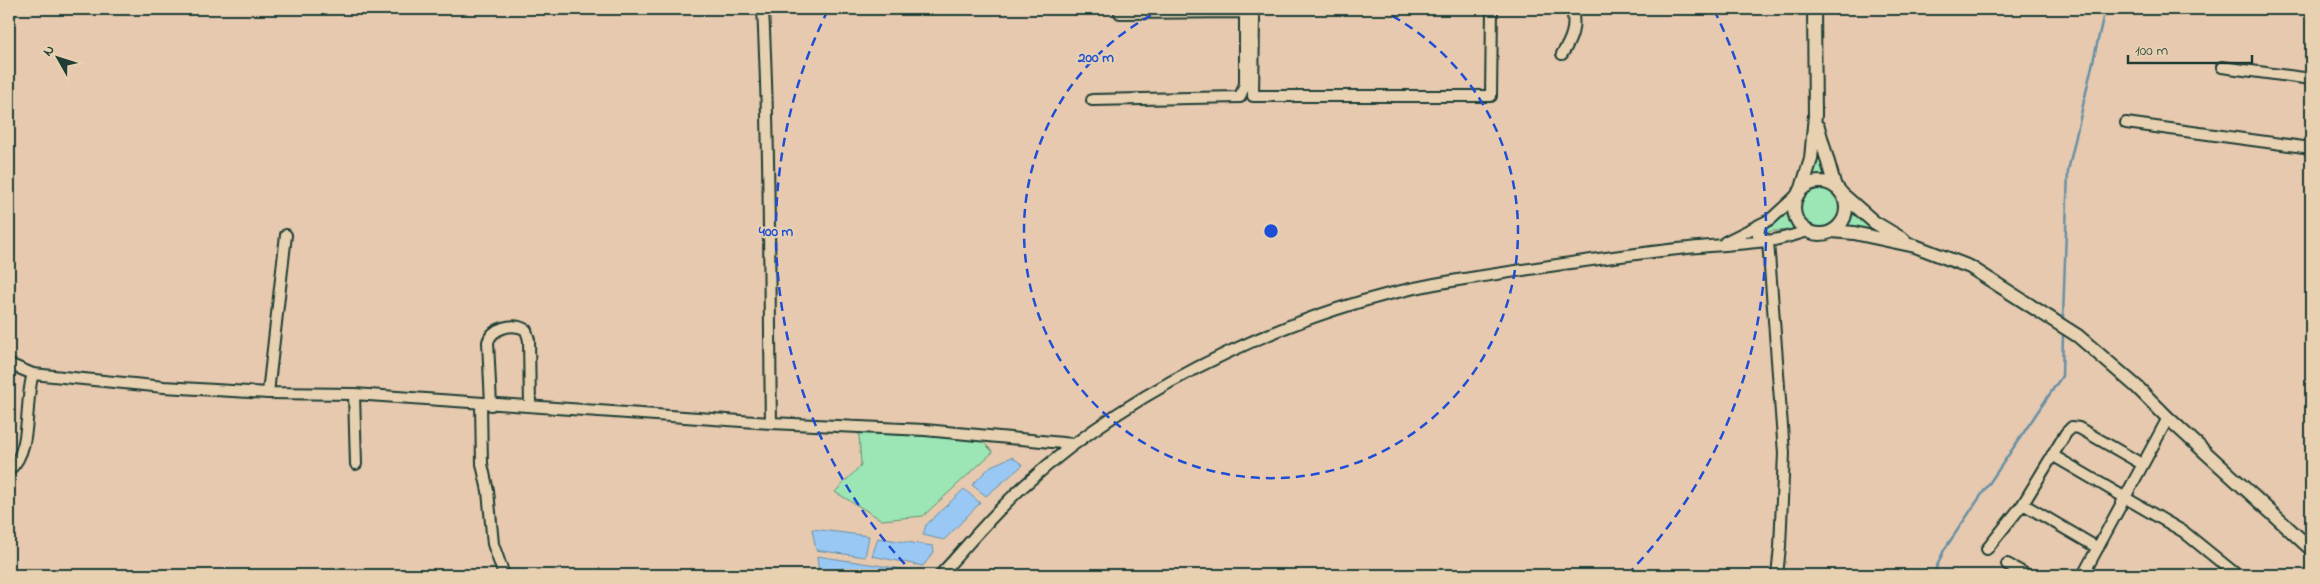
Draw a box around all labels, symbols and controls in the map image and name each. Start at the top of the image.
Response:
north arrow [32,32,82,82]
scale bar [2128,32,2251,64]
text: N [38,40,60,61]
text: 100 m [2135,40,2168,62]
text: 200 m [1077,47,1114,69]
text: 400 m [758,221,794,243]
centre of rings [1262,222,1280,240]

